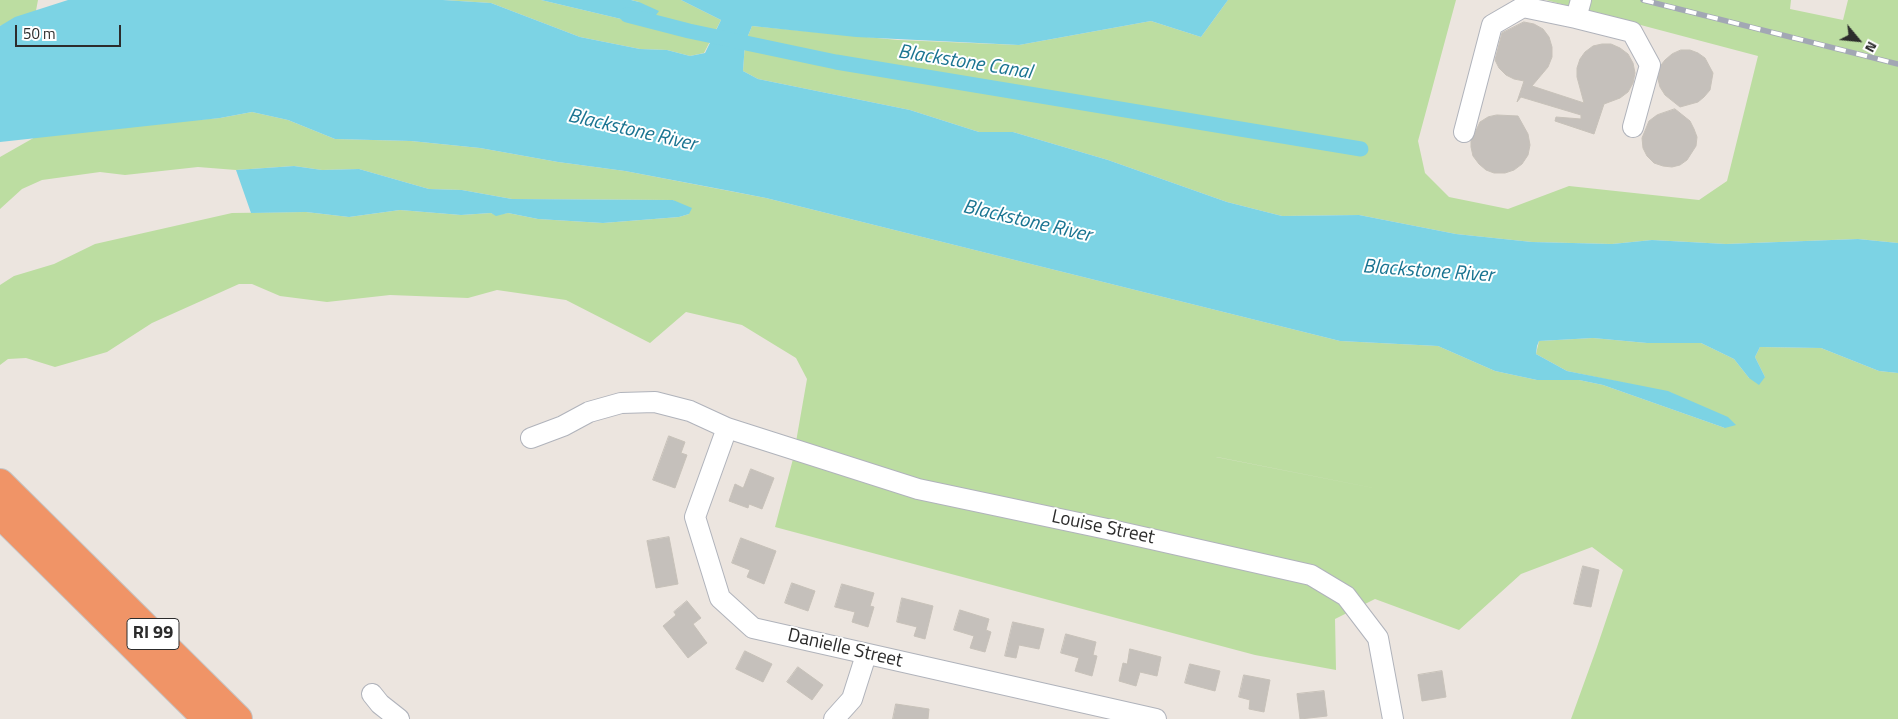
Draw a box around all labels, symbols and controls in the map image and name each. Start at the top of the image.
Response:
scale bar [18,15,124,47]
north arrow [1833,15,1883,65]
text: 50 m [23,22,56,45]
text: N [1860,38,1883,56]
water label: Blackstone Canal [896,41,1034,85]
water label: Blackstone River [565,105,699,157]
water label: Blackstone River [960,196,1094,248]
water label: Blackstone River [1362,255,1494,289]
street label: Louise Street [1049,506,1157,550]
road number: RI 99 [127,618,179,650]
street label: Danielle Street [785,625,905,673]

